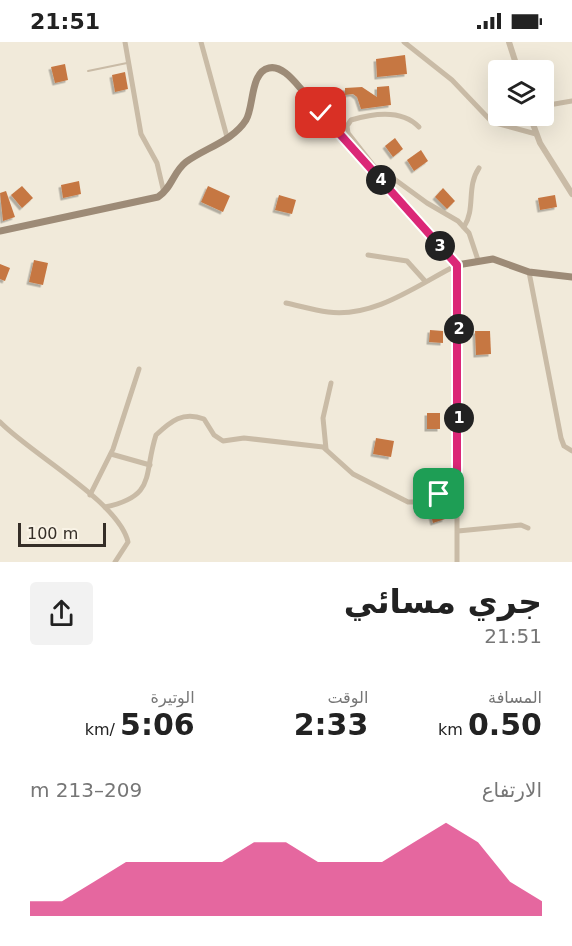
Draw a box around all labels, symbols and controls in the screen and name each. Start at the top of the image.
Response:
text: 21:51 [30,9,100,34]
map controls [488,60,554,126]
button: layers [488,60,554,126]
pin [295,87,346,138]
icon: check [304,96,337,129]
pin: 4 [366,165,396,195]
text: 4 [375,170,387,189]
pin: 3 [425,231,455,261]
text: 3 [434,236,446,255]
pin: 2 [444,314,474,344]
text: 2 [453,319,465,338]
pin: 1 [444,403,474,433]
text: 1 [453,408,465,427]
pin [413,468,464,519]
icon: arrive [422,477,455,510]
scale bar [18,520,106,547]
text: 100 m [27,524,78,543]
button: share [30,582,93,645]
text: جري مسائي [344,582,542,621]
text: 21:51 [484,624,542,648]
text: الوتيرة [151,688,195,707]
text: الوقت [327,688,368,707]
text: المسافة [488,688,542,707]
text: 5:06 [120,707,195,742]
text: 2:33 [294,707,368,742]
text: 0.50 [468,707,542,742]
text: /km [85,720,120,739]
text: km [438,720,468,739]
text: 209–213 m [30,778,142,802]
text: الارتفاع [482,778,542,802]

